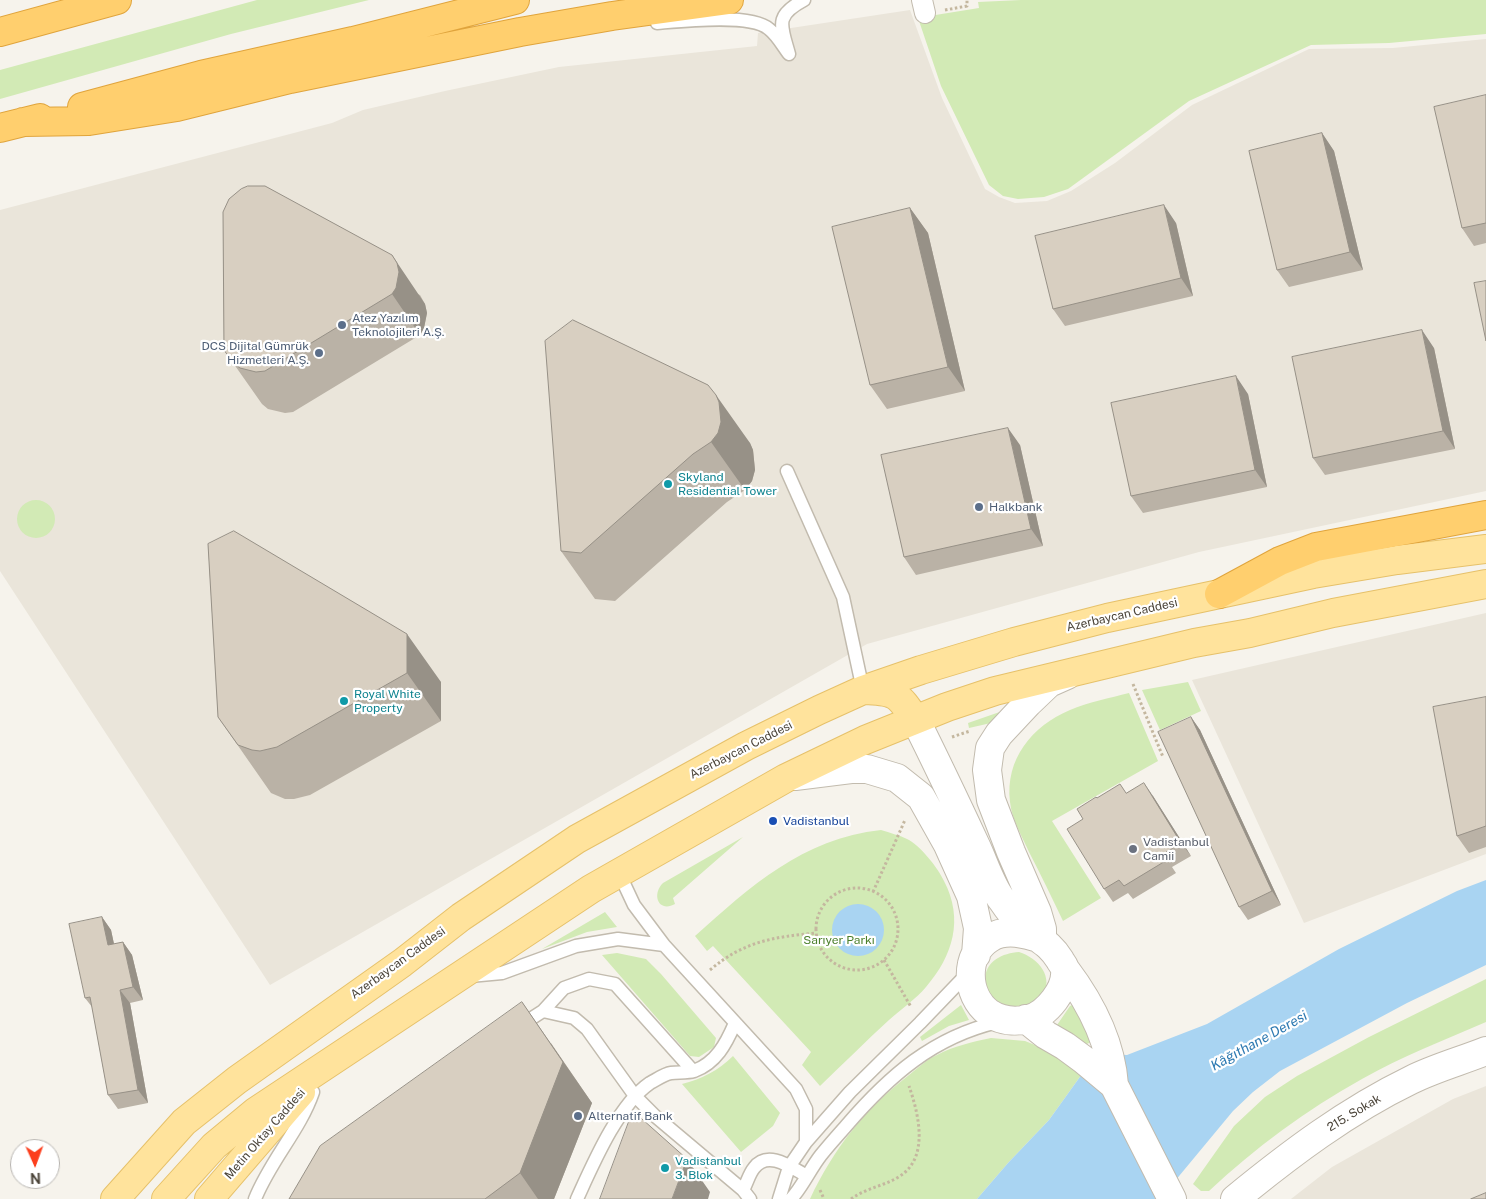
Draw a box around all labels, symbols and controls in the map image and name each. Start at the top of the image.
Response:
place label: Atez Yazılım Teknolojileri A.Ş. [352,311,444,339]
marker: Atez Yazılım Teknolojileri A.Ş. [336,319,348,331]
place label: DCS Dijital Gümrük Hizmetleri A.Ş. [201,339,309,367]
marker: DCS Dijital Gümrük Hizmetleri A.Ş. [313,347,325,359]
place label: Skyland Residential Tower [678,470,777,498]
marker: Skyland Residential Tower [662,478,674,490]
place label: Halkbank [989,500,1042,514]
marker: Halkbank [973,501,985,513]
street label: Azerbaycan Caddesi [1065,595,1179,635]
place label: Royal White Property [354,687,421,715]
marker: Royal White Property [338,695,350,707]
street label: Azerbaycan Caddesi [687,718,795,782]
place label: Vadistanbul [783,814,849,828]
marker: Vadistanbul [767,815,779,827]
place label: Vadistanbul Camii [1143,835,1209,863]
marker: Vadistanbul Camii [1127,843,1139,855]
street label: Azerbaycan Caddesi [348,924,448,1002]
park label: Sarıyer Parkı [803,933,875,947]
water label: Kâğıthane Deresi [1208,1007,1310,1075]
street label: Metin Oktay Caddesi [222,1086,308,1182]
street label: 215. Sokak [1325,1091,1383,1135]
place label: Alternatif Bank [588,1109,673,1123]
marker: Alternatif Bank [572,1110,584,1122]
north arrow [10,1139,60,1189]
place label: Vadistanbul 3. Blok [675,1154,741,1182]
marker: Vadistanbul 3. Blok [659,1162,671,1174]
text: N [30,1170,41,1186]

